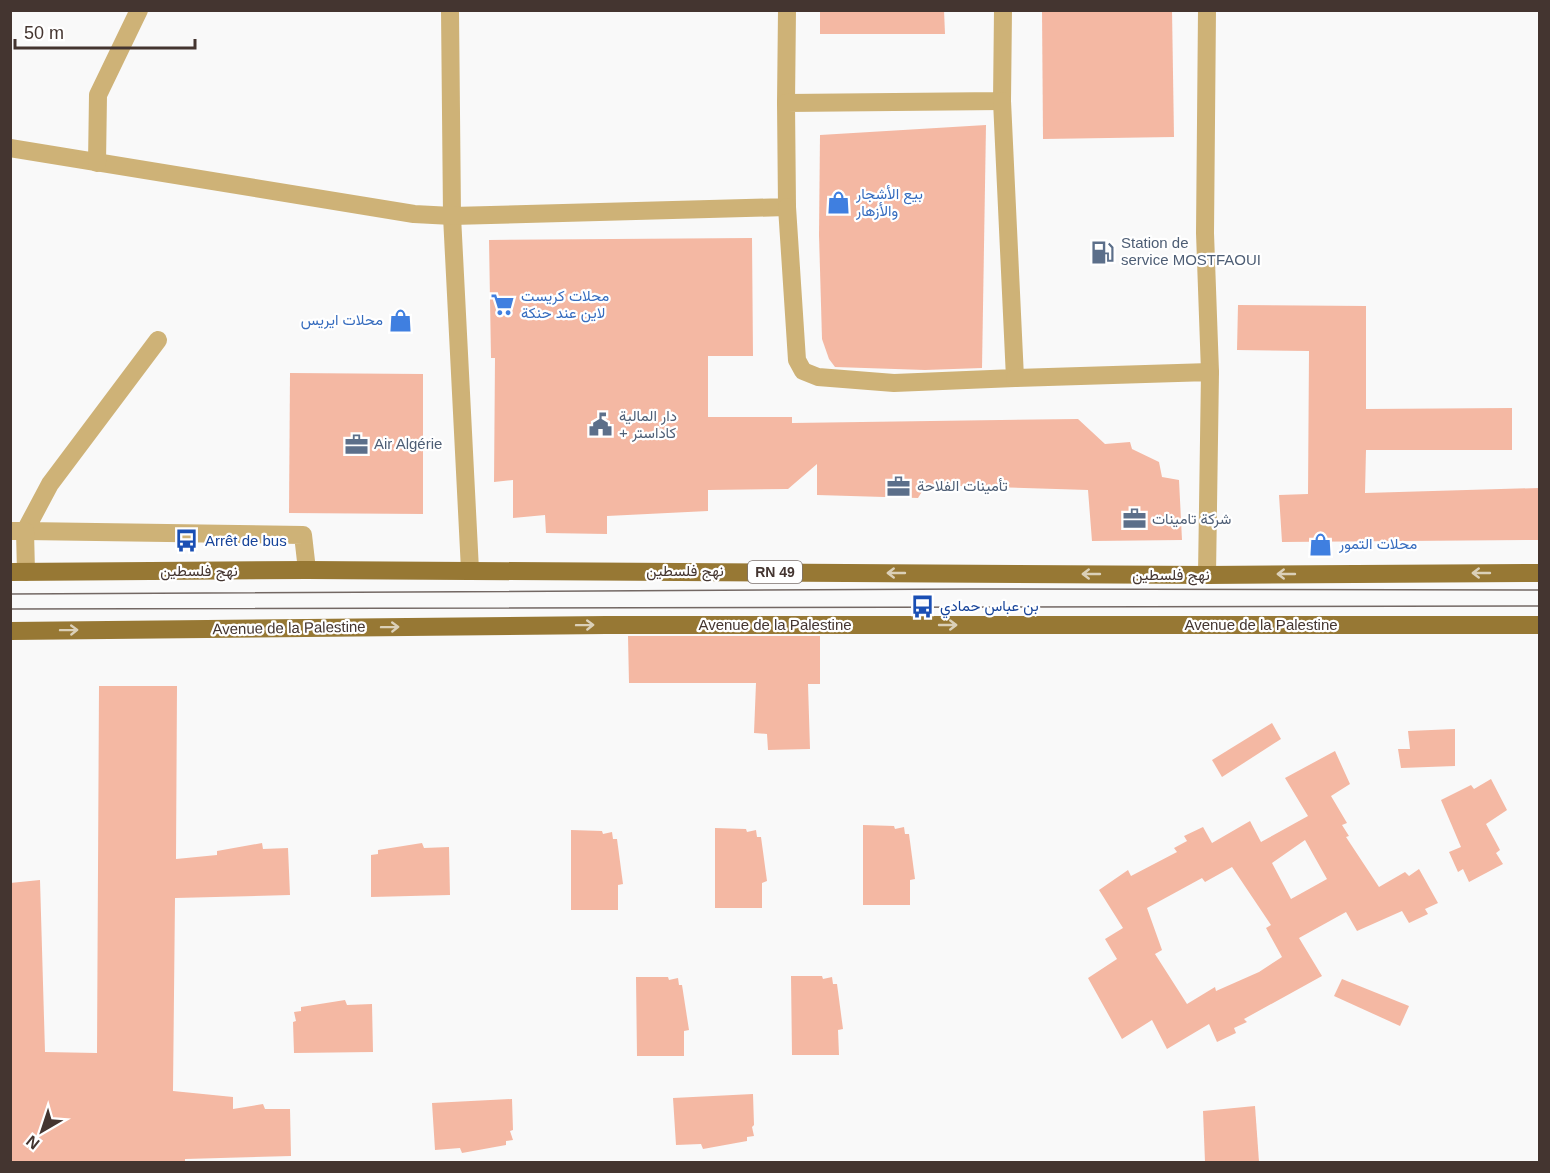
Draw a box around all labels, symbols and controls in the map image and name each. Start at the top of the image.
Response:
scale bar [15,12,195,50]
text: 50 m [24,23,64,43]
place label: بيع الأشجار والأزهار [855,185,923,220]
shop icon: بيع الأشجار والأزهار [825,190,851,216]
place label: Station de service MOSTFAOUI [1121,234,1261,268]
fuel station icon: Station de service MOSTFAOUI [1090,239,1116,265]
place label: محلات كريست لاين عند حنكة [521,287,609,323]
supermarket icon: محلات كريست لاين عند حنكة [490,292,516,318]
shop icon: محلات ايريس [388,307,414,333]
place label: محلات ايريس [301,311,383,330]
place label: دار المالية + كاداستر [619,407,677,442]
public building icon: دار المالية + كاداستر [588,412,614,438]
office icon: Air Algérie [343,431,369,457]
place label: Air Algérie [374,435,442,452]
office icon: تأمينات الفلاحة [886,473,912,499]
place label: تأمينات الفلاحة [917,477,1008,495]
office icon: شركة تامينات [1121,506,1147,532]
place label: شركة تامينات [1152,510,1231,528]
bus stop icon: Arrêt de bus [174,528,200,554]
shop icon: محلات التمور [1308,531,1334,557]
place label: Arrêt de bus [205,532,287,549]
place label: محلات التمور [1338,535,1417,553]
road number: RN 49 [748,561,802,583]
street label: نهج فلسطين [160,562,238,582]
street label: نهج فلسطين [646,562,724,582]
street label: نهج فلسطين [1132,566,1210,586]
one-way arrow [887,567,907,579]
one-way arrow [1472,567,1492,579]
one-way arrow [1082,568,1102,580]
one-way arrow [1277,568,1297,580]
bus stop icon: بن عباس حمادي [909,593,935,619]
place label: بن عباس حمادي [940,597,1039,619]
street label: Avenue de la Palestine [698,616,852,633]
street label: Avenue de la Palestine [1184,616,1338,633]
street label: Avenue de la Palestine [212,618,366,637]
one-way arrow [574,619,594,631]
one-way arrow [937,619,957,631]
one-way arrow [379,621,399,633]
one-way arrow [58,624,78,636]
north arrow [12,1101,72,1161]
text: N [23,1132,43,1153]

